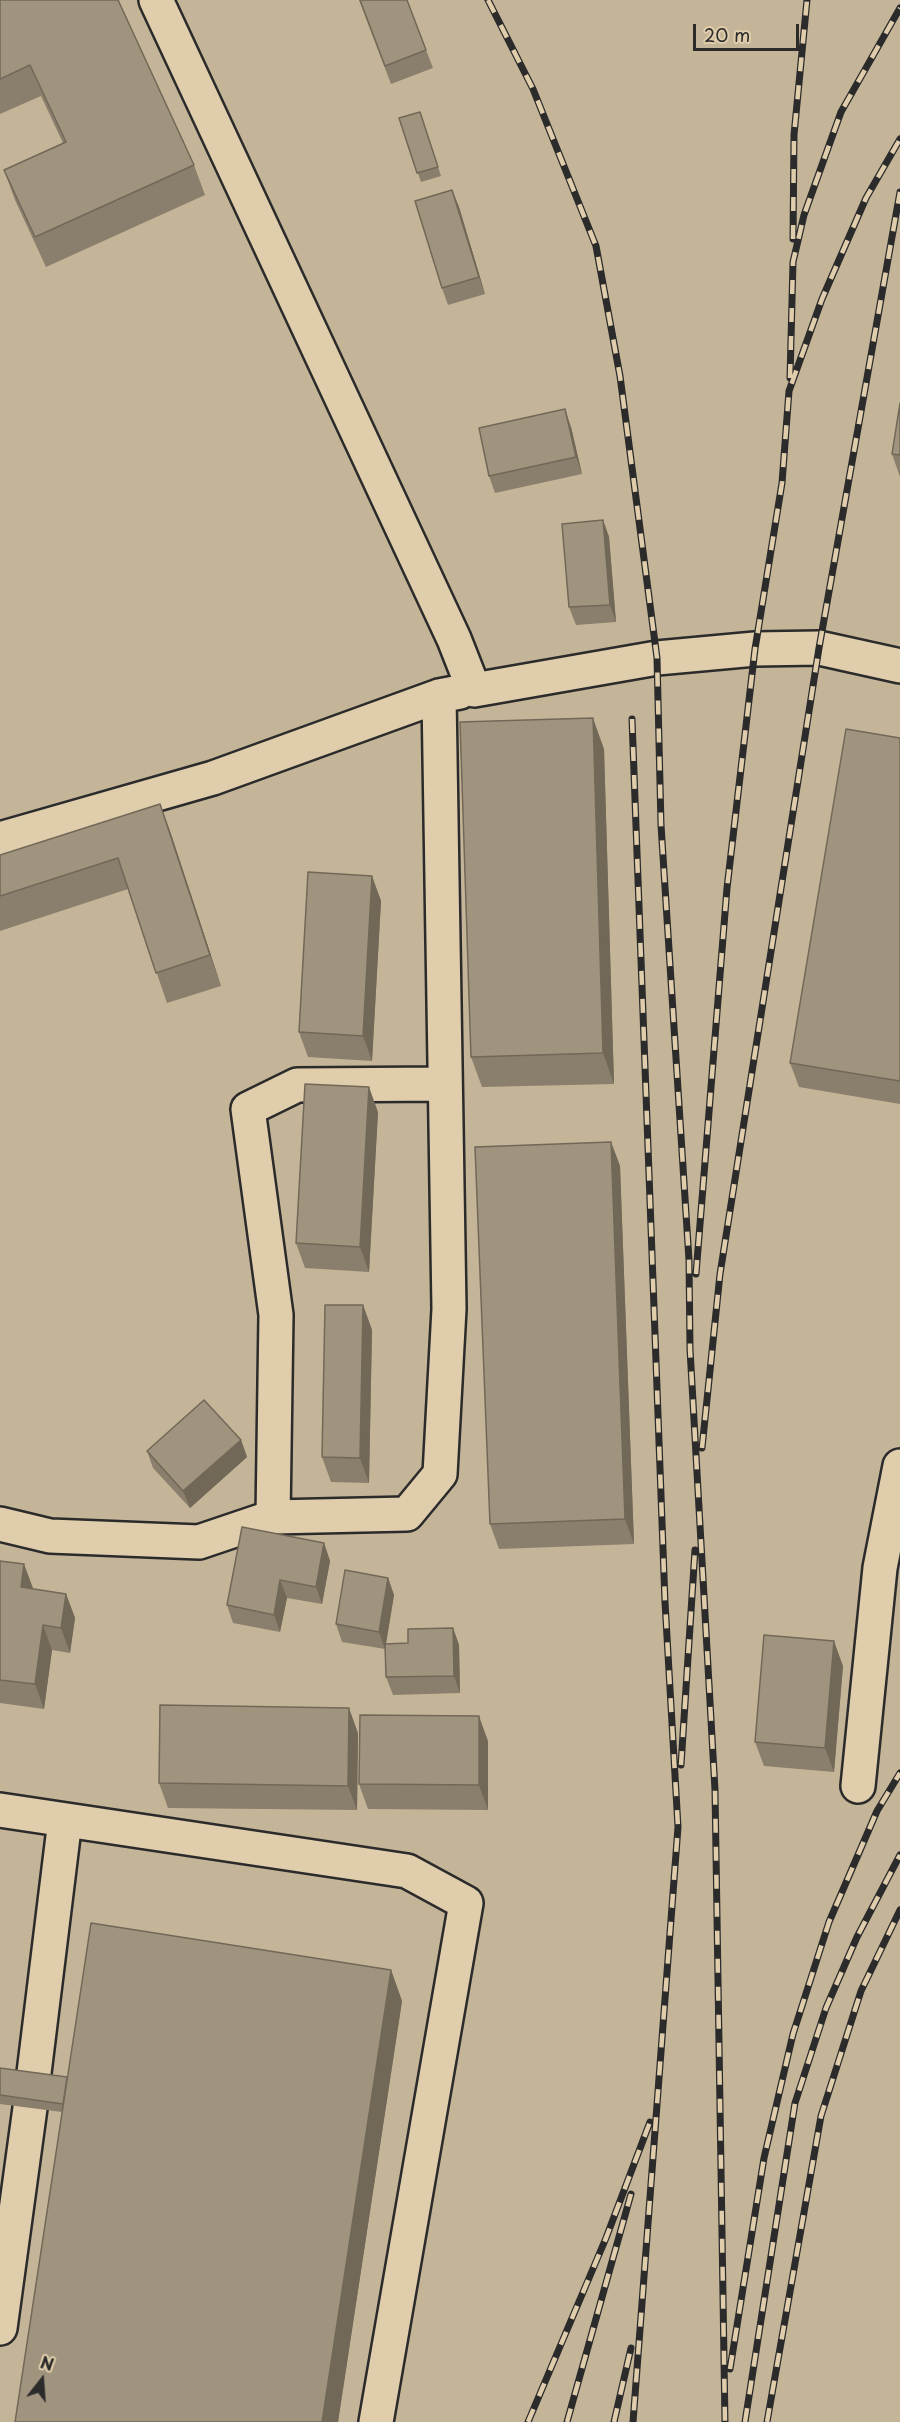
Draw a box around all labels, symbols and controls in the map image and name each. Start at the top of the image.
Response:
scale bar [696,12,802,50]
text: 20 m [704,21,750,48]
text: N [38,2349,57,2376]
north arrow [12,2350,72,2410]

